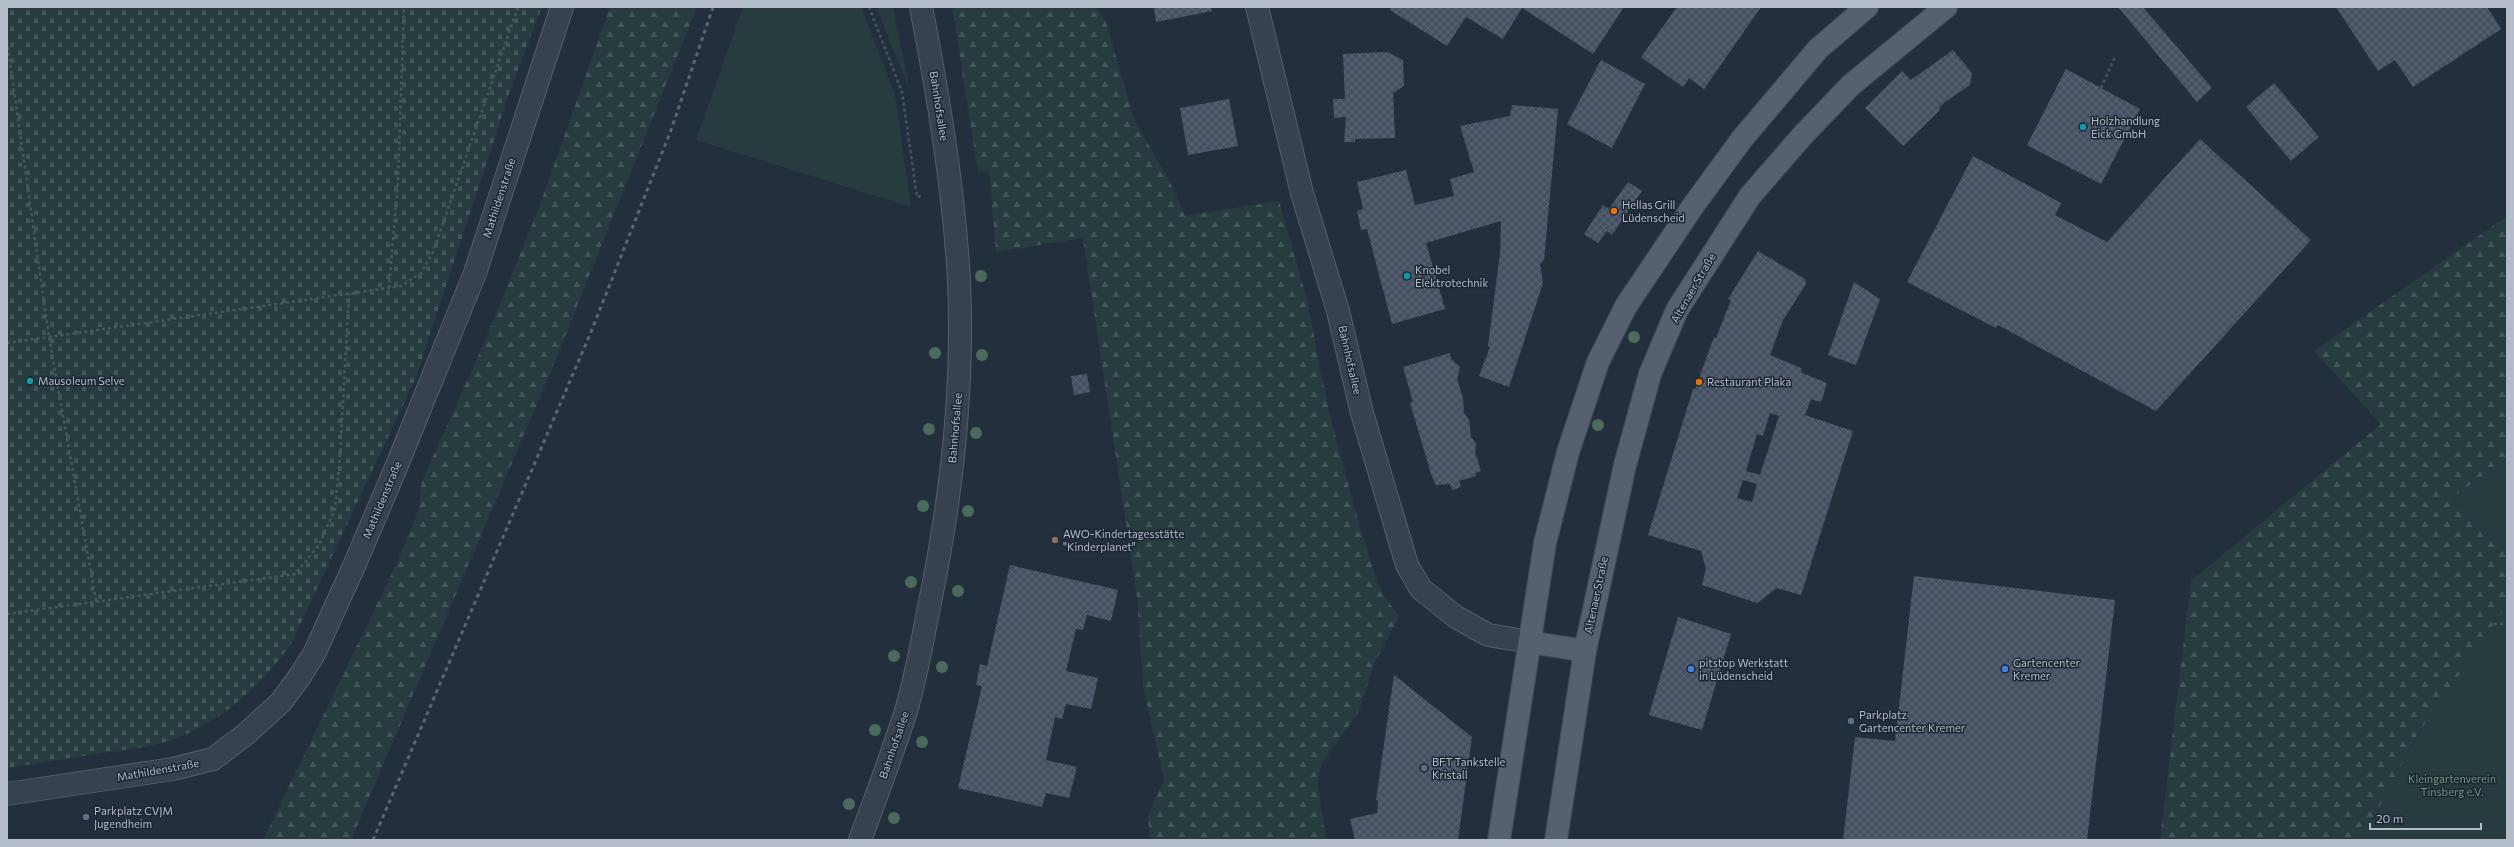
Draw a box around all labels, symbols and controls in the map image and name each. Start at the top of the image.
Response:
street label: Bahnhofsallee [928,70,951,142]
place label: Holzhandlung Eick GmbH [2091,114,2160,140]
marker: Holzhandlung Eick GmbH [2078,122,2088,132]
street label: Mathildenstraße [480,156,518,239]
place label: Hellas Grill Lüdenscheid [1622,198,1685,224]
marker: Hellas Grill Lüdenscheid [1609,206,1619,216]
street label: Altenaer Straße [1667,250,1718,325]
place label: Knobel Elektrotechnik [1415,263,1488,289]
marker: Knobel Elektrotechnik [1402,271,1412,281]
street label: Bahnhofsallee [1336,324,1365,396]
place label: Mausoleum Selve [38,374,125,387]
place label: Restaurant Plaka [1707,375,1791,388]
marker: Mausoleum Selve [25,376,35,386]
marker: Restaurant Plaka [1694,377,1704,387]
street label: Bahnhofsallee [945,392,964,464]
street label: Mathildenstraße [359,459,404,541]
place label: AWO-Kindertagesstätte "Kinderplanet" [1063,527,1185,553]
marker: AWO-Kindertagesstätte "Kinderplanet" [1050,535,1060,545]
street label: Altenaer Straße [1581,555,1610,635]
place label: pitstop Werkstatt in Lüdenscheid [1699,656,1789,682]
place label: Gartencenter Kremer [2013,656,2081,682]
marker: pitstop Werkstatt in Lüdenscheid [1686,664,1696,674]
marker: Gartencenter Kremer [2000,664,2010,674]
place label: Parkplatz Gartencenter Kremer [1859,708,1966,734]
street label: Bahnhofsallee [876,709,911,780]
marker: Parkplatz Gartencenter Kremer [1846,716,1856,726]
place label: BFT Tankstelle Kristall [1432,755,1505,781]
street label: Mathildenstraße [116,756,200,783]
marker: BFT Tankstelle Kristall [1419,763,1429,773]
park label: Kleingartenverein Tinsberg e.V. [2408,772,2496,798]
place label: Parkplatz CVJM Jugendheim [94,804,173,831]
scale bar [2370,805,2481,831]
text: 20 m [2376,811,2403,825]
marker: Parkplatz CVJM Jugendheim [81,812,91,822]

